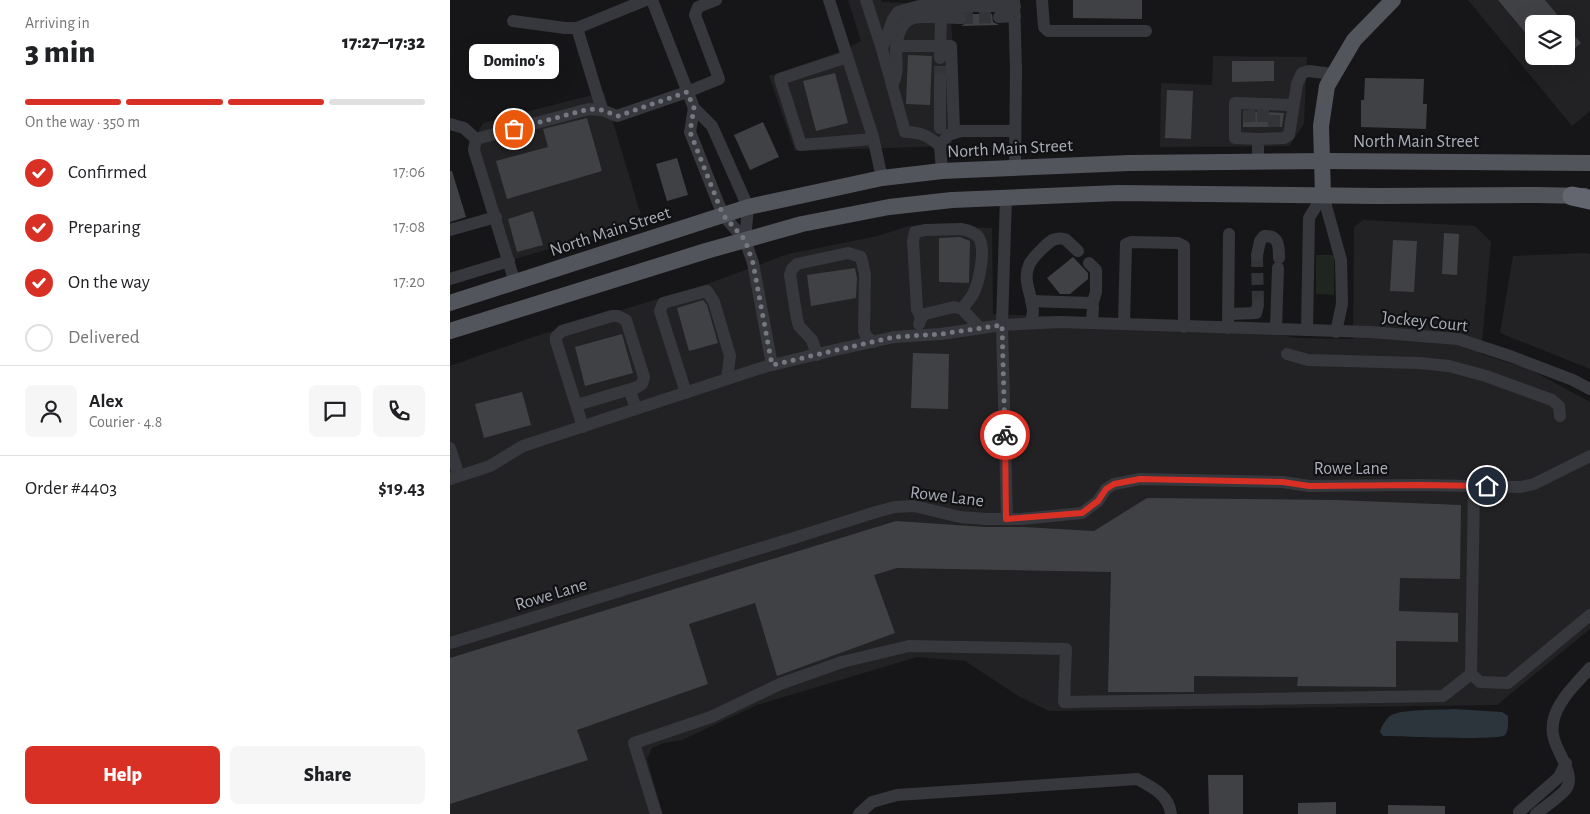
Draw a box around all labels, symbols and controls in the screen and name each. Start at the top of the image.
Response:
text: Arriving in [25,15,90,31]
map controls [1525,15,1575,65]
button: layers [1525,15,1575,65]
text: 17:27–17:32 [342,33,425,52]
text: 3 min [25,36,95,68]
callout: Domino's [469,44,559,79]
text: Domino's [483,53,545,69]
pin [493,108,535,150]
text: On the way · 350 m [25,114,140,130]
icon: bag [500,115,528,143]
street label: North Main Street [1353,133,1479,151]
street label: North Main Street [947,137,1074,161]
icon: check [25,159,53,187]
text: Confirmed [68,163,147,182]
text: 17:06 [393,164,425,180]
street label: North Main Street [548,204,673,260]
icon: check [25,214,53,242]
text: Preparing [68,218,141,237]
text: 17:08 [393,219,425,235]
icon: check [25,269,53,297]
text: On the way [68,273,150,292]
text: 17:20 [393,274,425,290]
street label: Jockey Court [1381,309,1469,335]
text: Delivered [68,328,140,347]
button: person [25,385,77,437]
button: chat [309,385,361,437]
button: phone [373,385,425,437]
text: Alex [89,392,123,411]
courier [980,410,1030,460]
text: Courier · 4.8 [89,414,162,430]
icon: bike [991,421,1019,449]
street label: Rowe Lane [1314,460,1388,478]
pin [1466,465,1508,507]
icon: home [1473,472,1501,500]
text: Order #4403 [25,479,117,498]
text: $19.43 [378,479,425,498]
street label: Rowe Lane [909,484,985,510]
street label: Rowe Lane [513,575,589,614]
button: Help [25,746,220,804]
button: Share [230,746,425,804]

